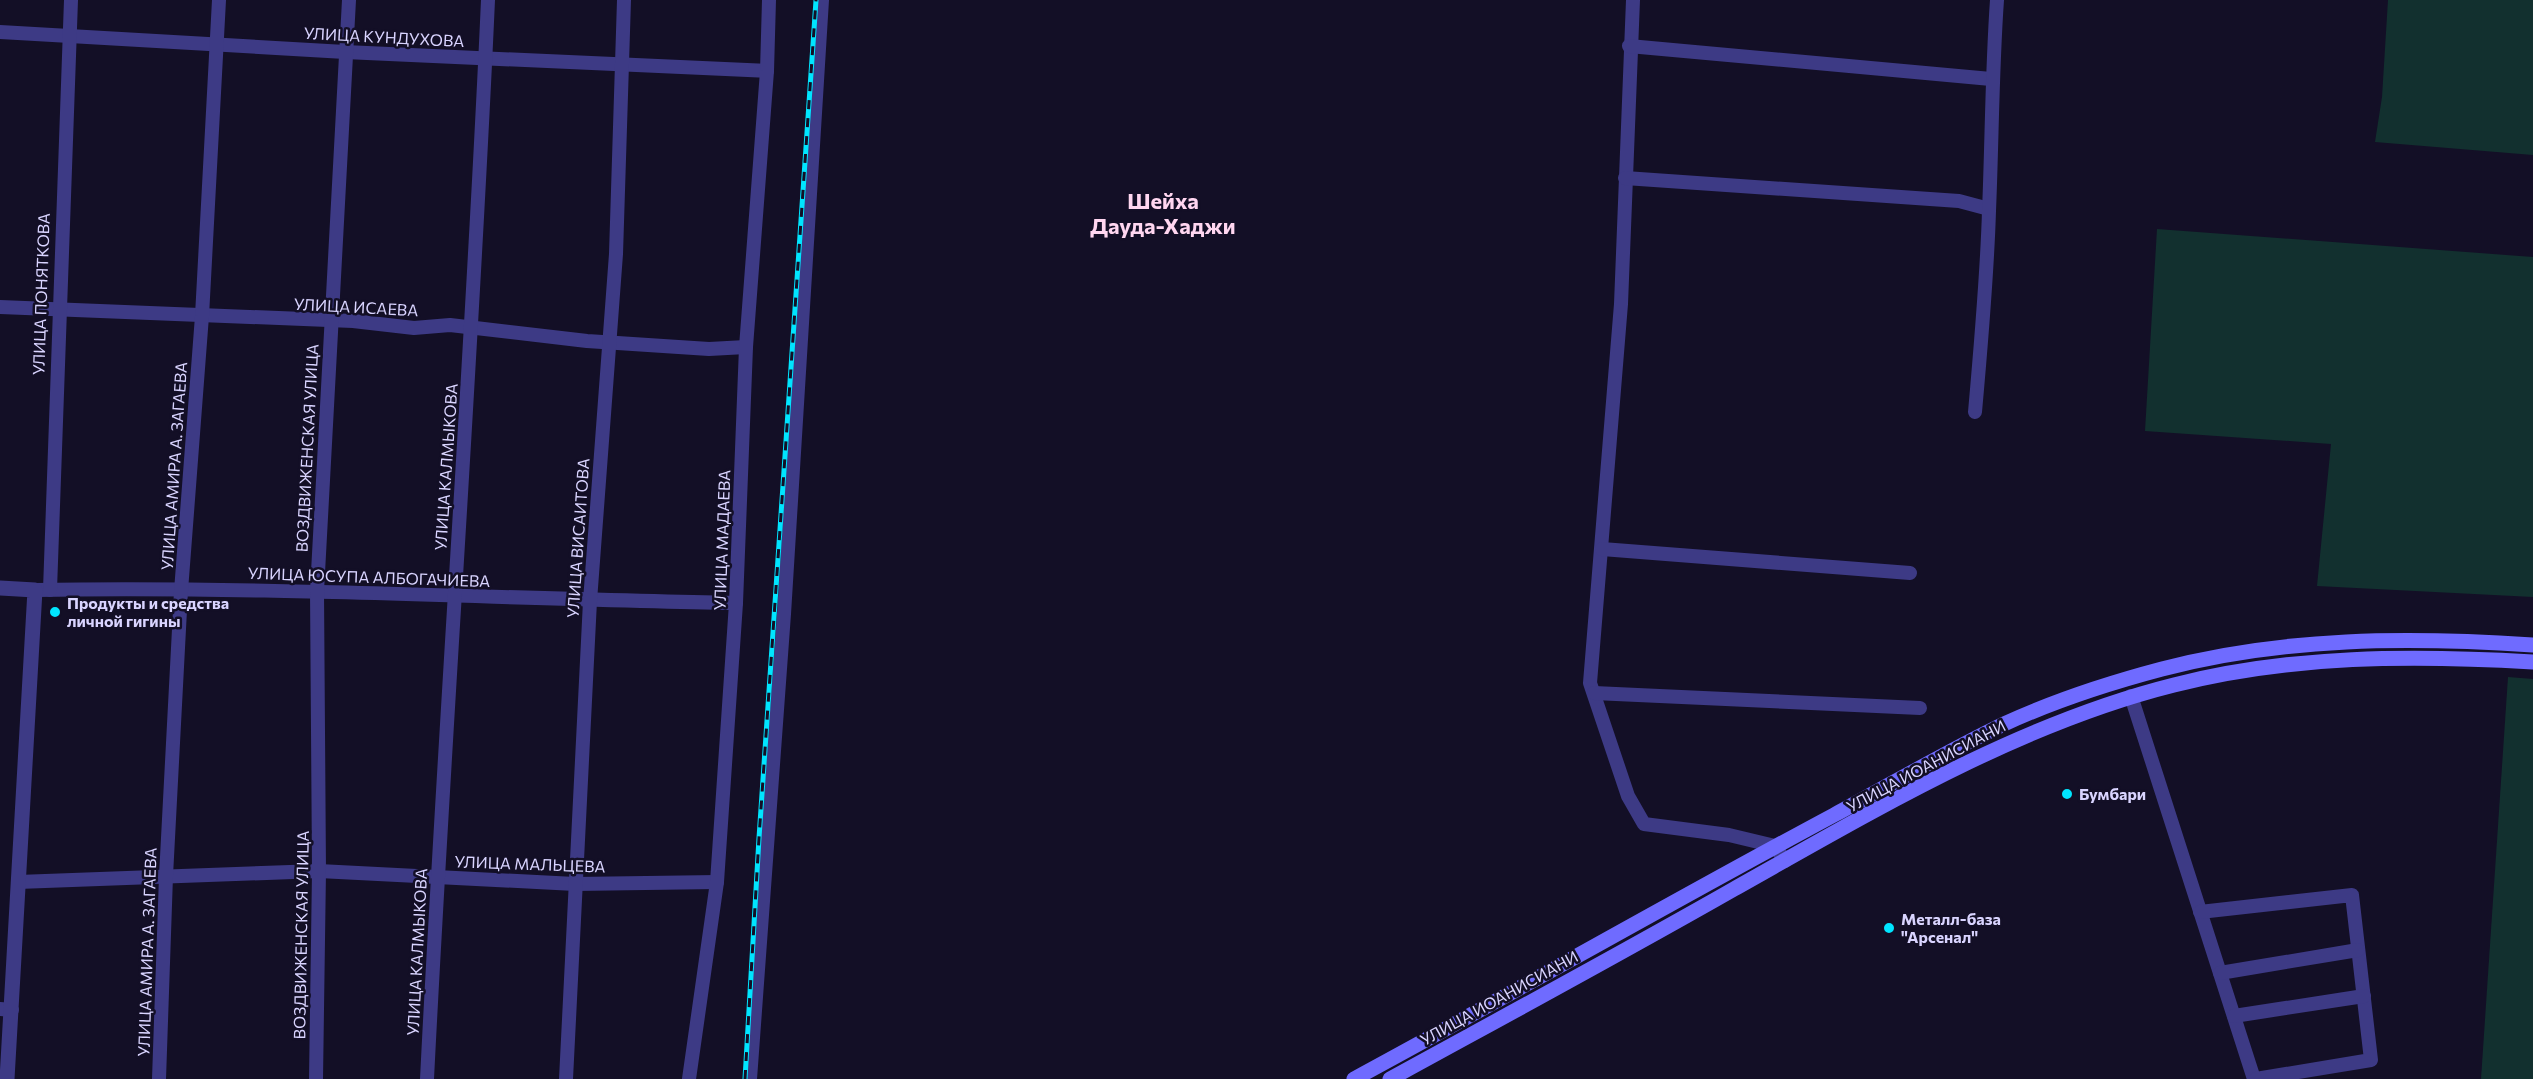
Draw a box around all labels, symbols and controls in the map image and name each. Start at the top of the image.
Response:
street label: УЛИЦА КУНДУХОВА [303,23,465,50]
district label: Шейха Дауда-Хаджи [1090,187,1236,239]
street label: УЛИЦА ПОНЯТКОВА [28,213,53,375]
street label: УЛИЦА ИСАЕВА [293,294,419,319]
street label: ВОЗДВИЖЕНСКАЯ УЛИЦА [292,343,321,553]
street label: УЛИЦА АМИРА А. ЗАГАЕВА [157,361,190,571]
street label: УЛИЦА КАЛМЫКОВА [430,383,461,551]
street label: УЛИЦА ВИСАИТОВА [562,457,593,619]
street label: УЛИЦА МАДАЕВА [710,469,733,611]
street label: УЛИЦА ЮСУПА АЛБОГАЧИЕВА [247,563,491,590]
place label: Продукты и средства личной гигины [67,593,229,630]
marker: Продукты и средства личной гигины [48,605,62,619]
street label: УЛИЦА ИОАНИСИАНИ [1843,715,2009,816]
place label: Бумбари [2079,784,2146,803]
marker: Бумбари [2060,787,2074,801]
street label: ВОЗДВИЖЕНСКАЯ УЛИЦА [289,830,312,1040]
street label: УЛИЦА АМИРА А. ЗАГАЕВА [133,847,160,1057]
street label: УЛИЦА МАЛЬЦЕВА [454,851,606,876]
street label: УЛИЦА КАЛМЫКОВА [403,868,430,1036]
place label: Металл-база "Арсенал" [1901,909,2001,946]
marker: Металл-база "Арсенал" [1882,921,1896,935]
street label: УЛИЦА ИОАНИСИАНИ [1416,946,1581,1049]

